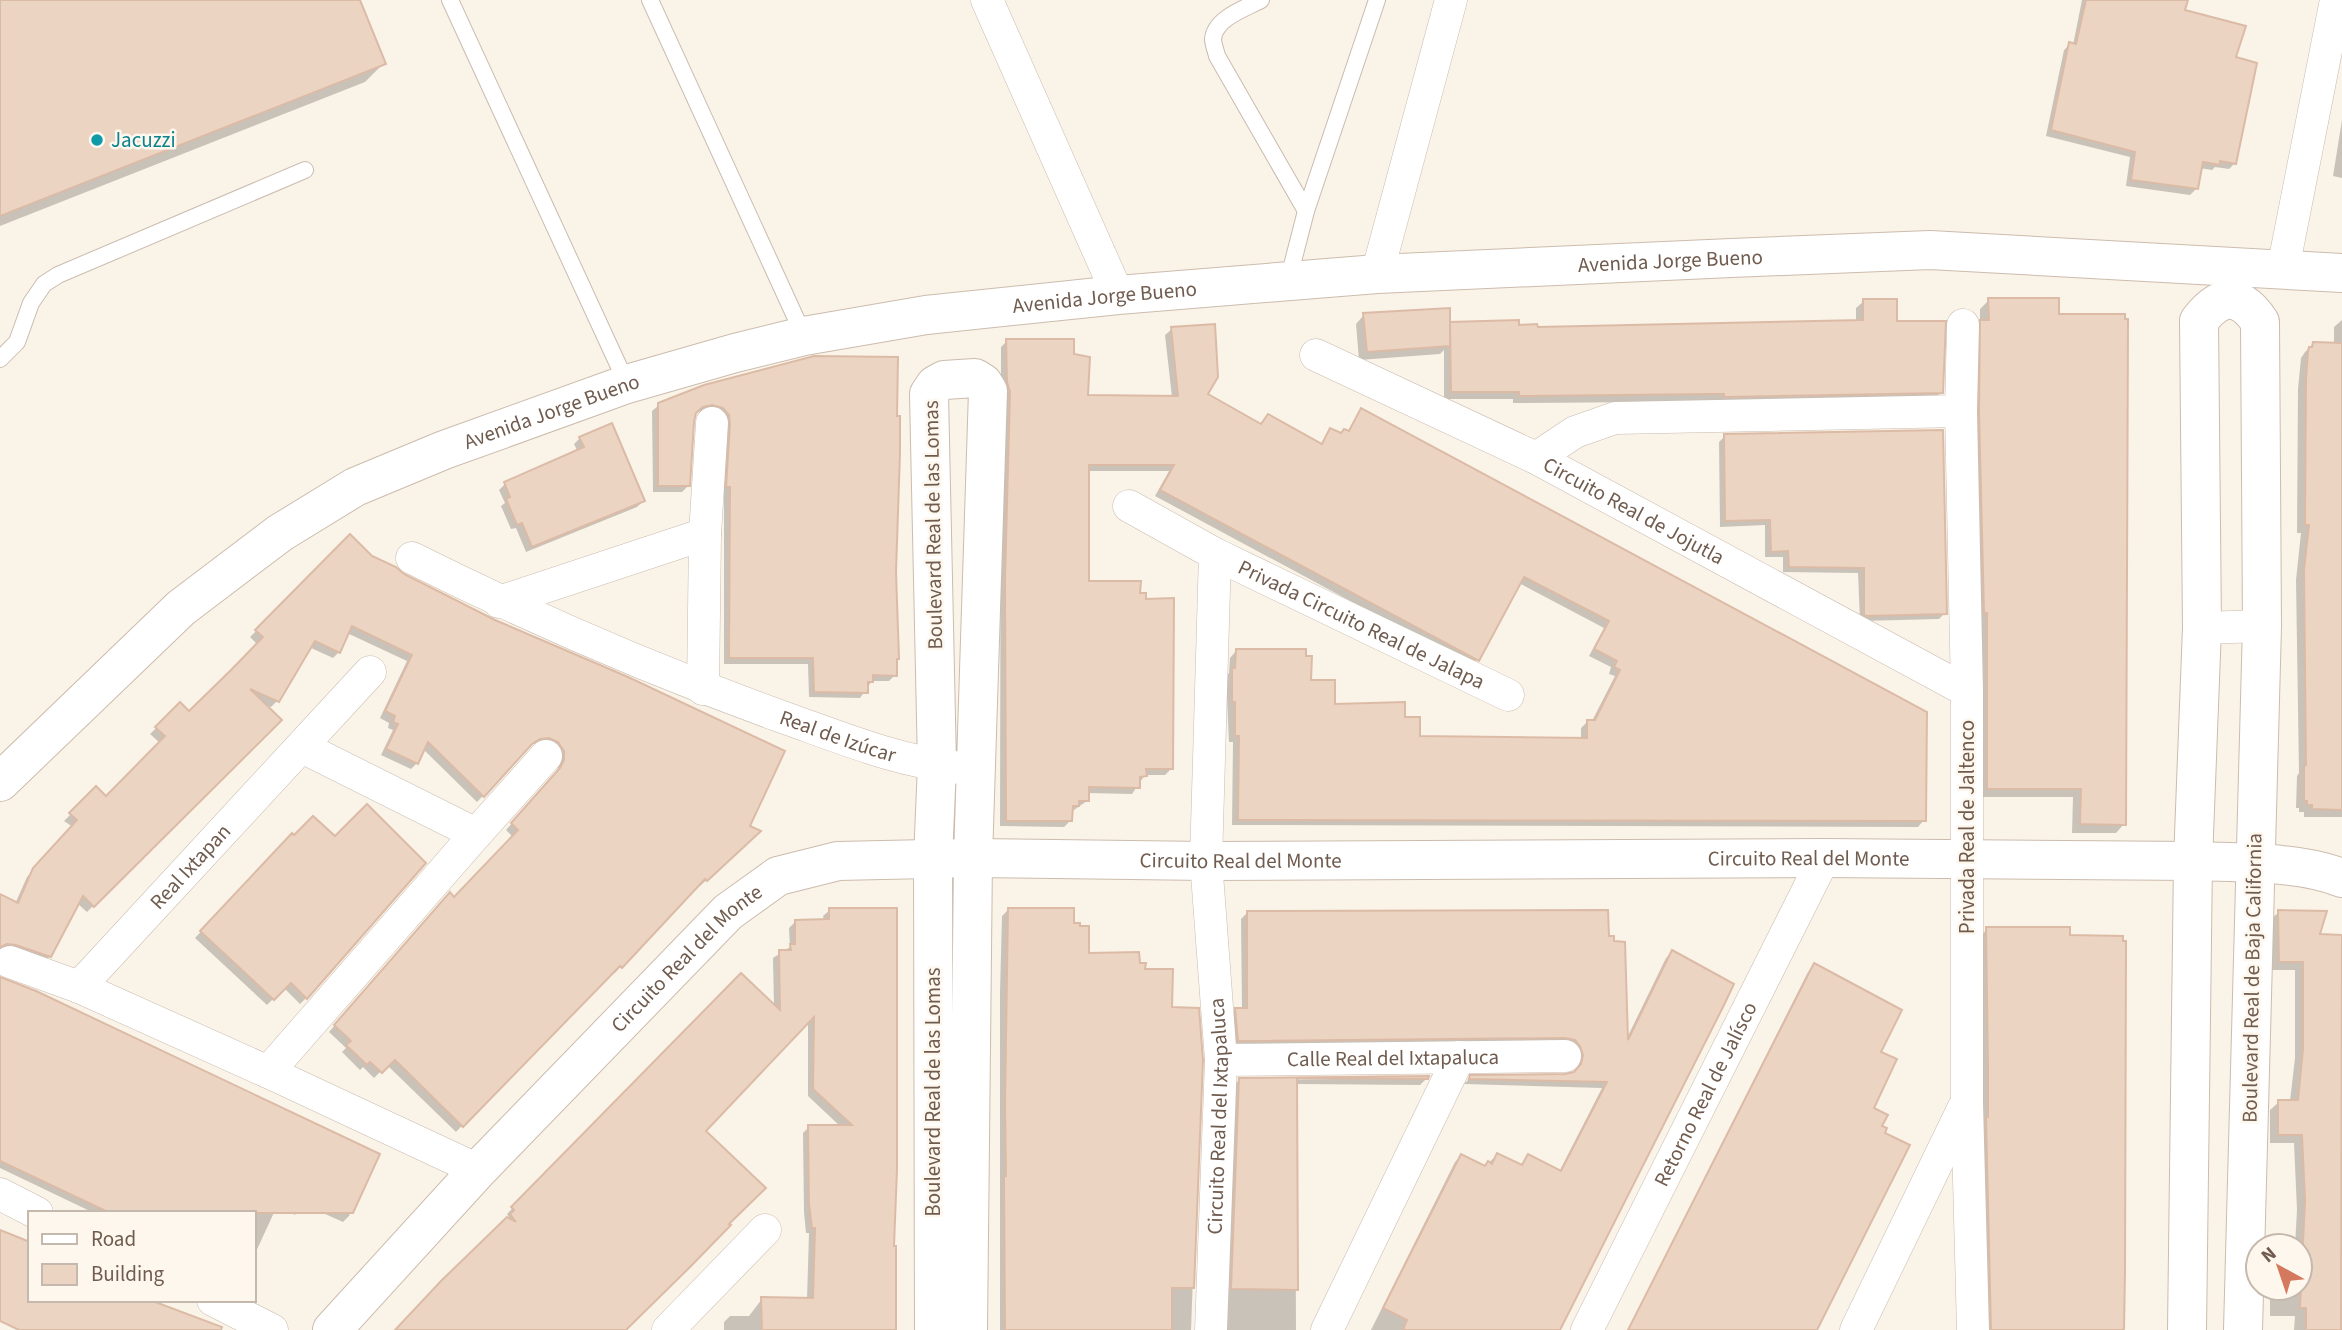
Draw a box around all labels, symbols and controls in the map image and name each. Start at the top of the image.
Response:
place label: Jacuzzi [111,125,176,155]
marker: Jacuzzi [89,132,105,148]
street label: Avenida Jorge Bueno [1577,242,1763,280]
street label: Avenida Jorge Bueno [1011,274,1198,321]
street label: Avenida Jorge Bueno [459,366,643,457]
street label: Boulevard Real de las Lomas [916,400,950,650]
street label: Circuito Real de Jojutla [1538,450,1730,572]
street label: Privada Circuito Real de Jalapa [1233,552,1490,697]
street label: Real de Izúcar [776,702,900,770]
street label: Privada Real de Jaltenco [1952,720,1982,934]
street label: Real Ixtapan [143,817,238,916]
street label: Boulevard Real de Baja California [2234,833,2270,1123]
street label: Circuito Real del Monte [1708,843,1910,874]
street label: Circuito Real del Monte [1139,845,1342,876]
street label: Circuito Real del Monte [604,877,769,1039]
street label: Boulevard Real de las Lomas [918,967,948,1217]
street label: Retorno Real de Jalísco [1646,996,1765,1192]
street label: Circuito Real del Ixtapaluca [1200,997,1236,1235]
street label: Calle Real del Ixtapaluca [1287,1042,1499,1074]
legend [28,1211,256,1302]
text: Road [91,1224,136,1254]
north arrow [2244,1232,2314,1302]
text: N [2256,1241,2283,1270]
text: Building [91,1259,165,1289]

